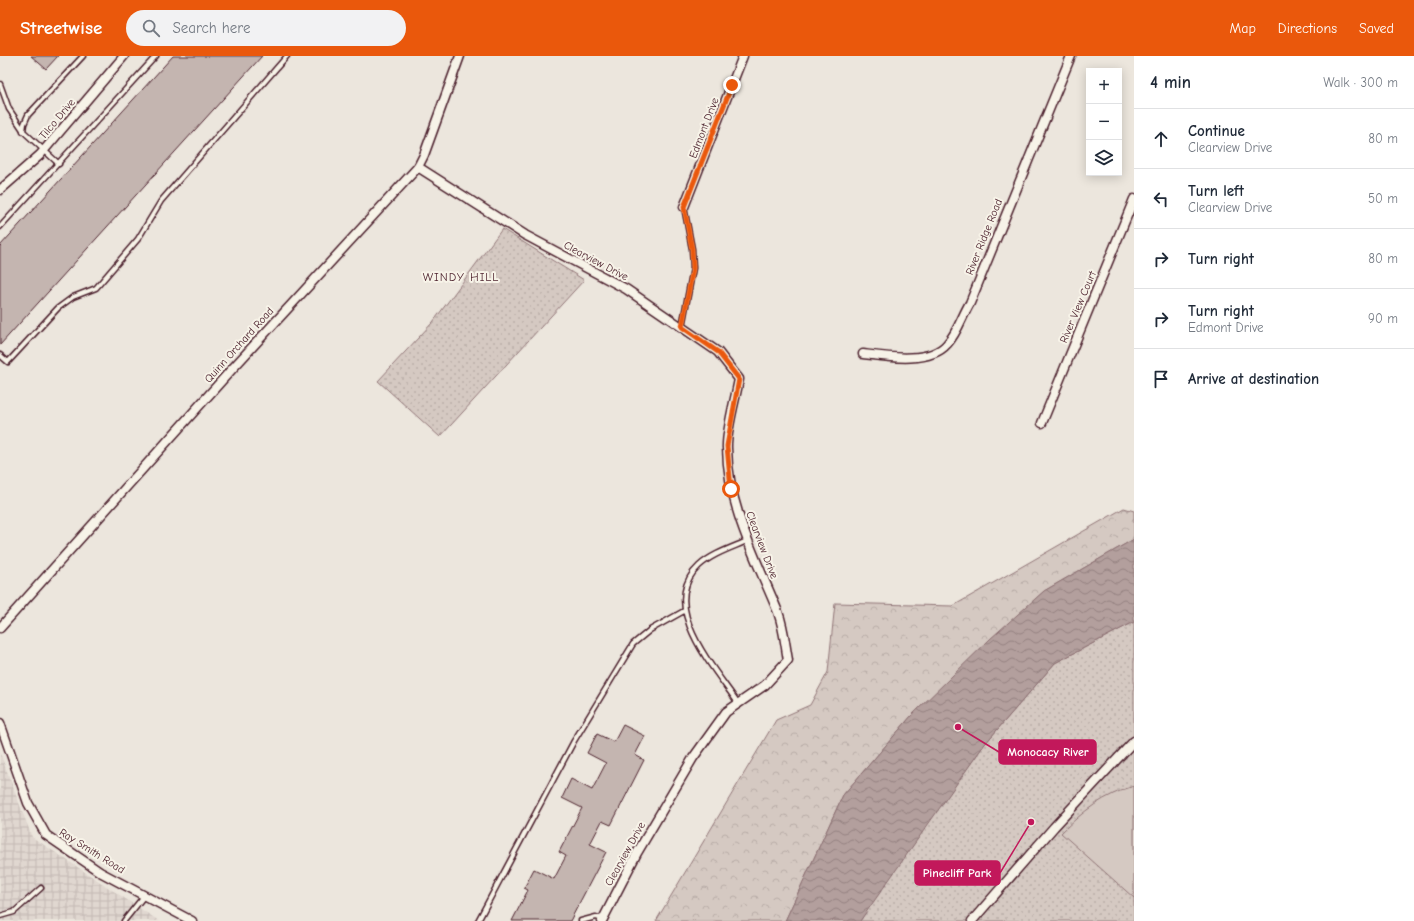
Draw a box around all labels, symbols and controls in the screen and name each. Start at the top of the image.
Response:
search box [126,10,406,46]
text: Streetwise [20,17,102,39]
icon: search [140,17,162,39]
text: Search here [172,19,250,37]
text: Map [1229,20,1256,37]
text: Directions [1278,20,1337,37]
text: Saved [1359,20,1394,37]
map controls [1086,68,1122,176]
button: + [1086,68,1122,104]
text: 4 min [1150,73,1191,92]
text: Walk · 300 m [1323,75,1398,90]
route end [723,76,741,94]
street label: Edmont Drive [686,95,722,160]
street label: Tilco Drive [36,96,78,142]
button: − [1086,104,1122,140]
text: Continue [1188,122,1245,140]
icon: ahead [1150,128,1172,150]
text: 80 m [1368,131,1398,146]
button: layers [1086,140,1122,176]
text: Clearview Drive [1188,140,1272,155]
text: Turn left [1188,182,1244,200]
icon: left [1150,188,1172,210]
text: 50 m [1368,191,1398,206]
street label: River Ridge Road [963,197,1005,277]
text: Clearview Drive [1188,200,1272,215]
street label: Clearview Drive [561,239,631,284]
icon: right [1150,248,1172,270]
text: Turn right [1188,250,1254,268]
text: 80 m [1368,251,1398,266]
street label: River View Court [1057,268,1099,345]
district label: WINDY HILL [423,270,499,284]
text: Turn right [1188,302,1254,320]
street label: Quinn Orchard Road [202,304,276,385]
icon: right [1150,308,1172,330]
text: 90 m [1368,311,1398,326]
text: Edmont Drive [1188,320,1264,335]
icon: arrive [1150,368,1172,390]
text: Arrive at destination [1188,370,1319,388]
route start [722,480,740,498]
street label: Clearview Drive [743,509,781,581]
callout: Monocacy River [999,740,1096,764]
text: Monocacy River [1007,745,1089,759]
street label: Clearview Drive [602,819,648,888]
street label: Ray Smith Road [57,826,127,876]
callout: Pinecliff Park [915,861,1000,885]
text: Pinecliff Park [923,866,992,880]

